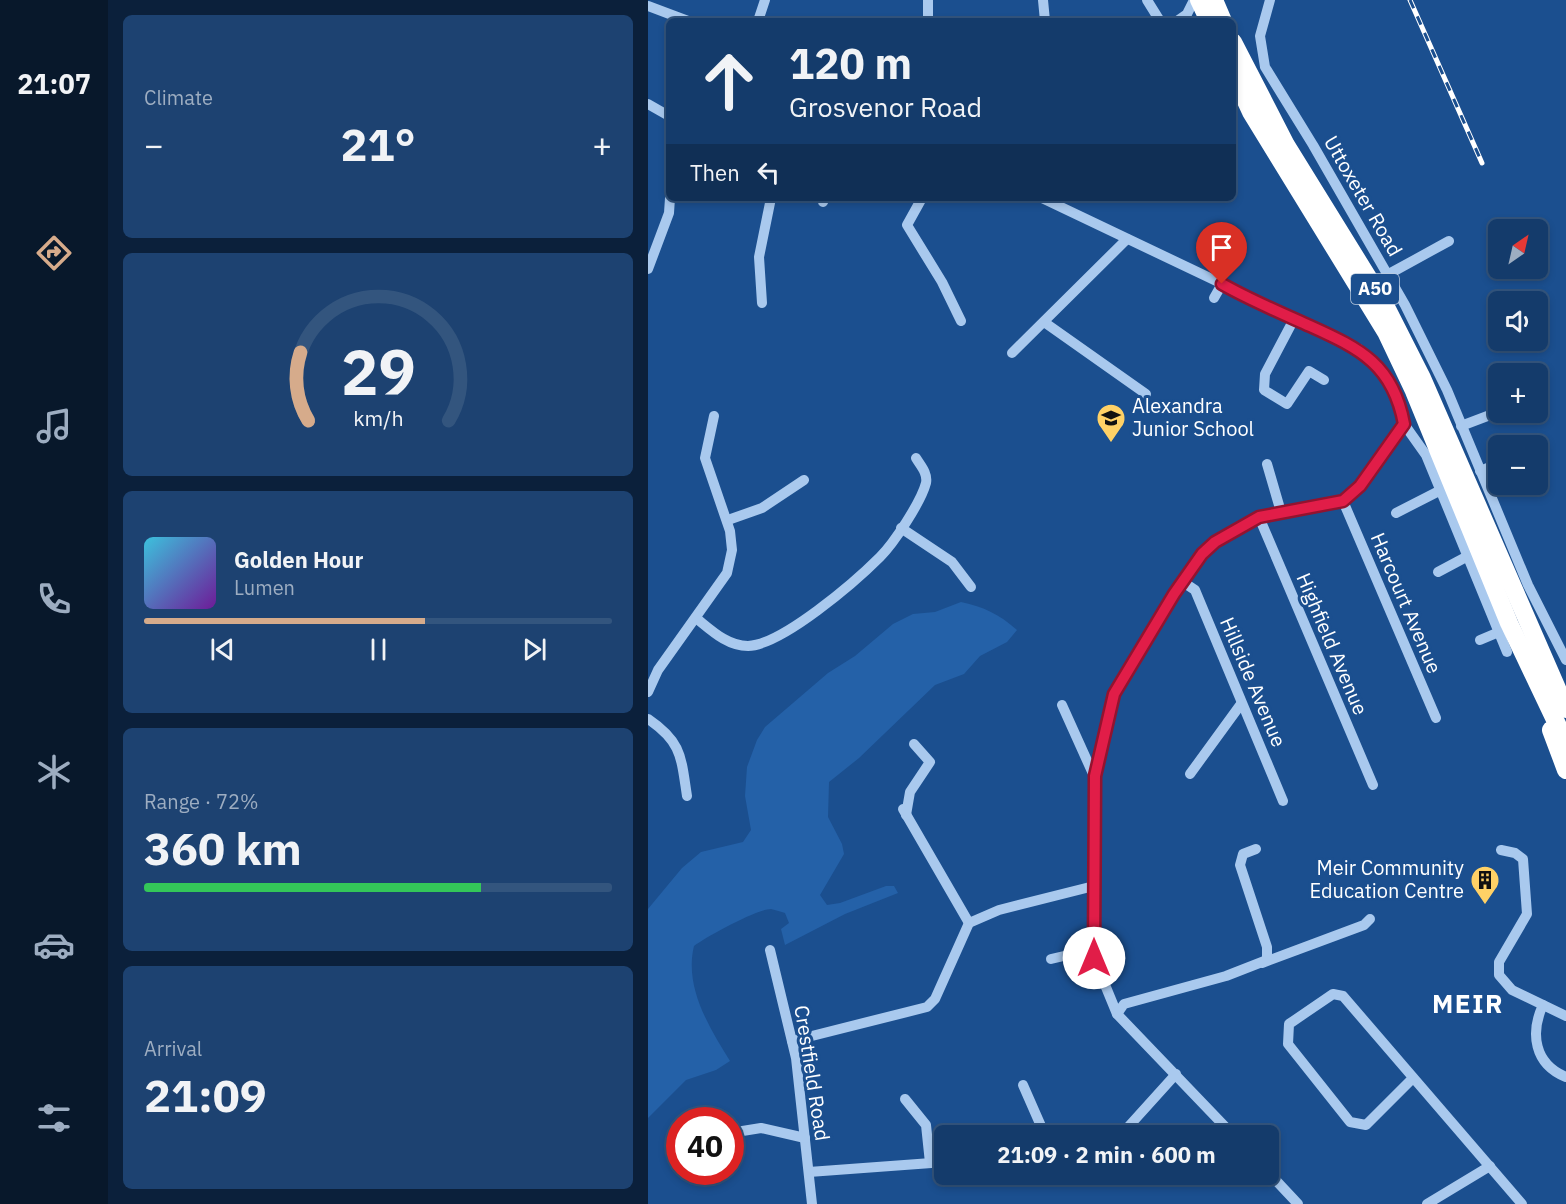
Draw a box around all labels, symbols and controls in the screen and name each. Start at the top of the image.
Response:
text: 120 m [789,36,912,91]
icon: ahead [690,42,768,120]
text: 21:07 [17,66,91,101]
text: Climate [144,84,213,111]
text: Grosvenor Road [789,89,982,124]
text: 21° [340,115,416,173]
text: − [144,123,164,166]
text: + [592,123,612,166]
street label: Uttoxeter Road [1318,130,1409,261]
icon: left [752,156,785,189]
text: Then [690,158,740,187]
north arrow [1488,219,1548,279]
map controls [1488,219,1548,495]
pin [1196,222,1247,284]
icon: arrive [1205,231,1238,264]
icon: directions [33,232,75,274]
road number: A50 [1351,274,1399,304]
button: sound [1488,291,1548,351]
text: 29 [341,331,415,412]
button: + [1488,363,1548,423]
place label: Alexandra Junior School [1132,392,1254,442]
school or university icon: Alexandra Junior School [1095,402,1127,444]
icon: music [33,405,75,447]
text: km/h [353,405,403,433]
button: − [1488,435,1548,495]
street label: Harcourt Avenue [1365,528,1448,677]
text: Golden Hour [234,545,363,574]
street label: Highfield Avenue [1290,569,1375,719]
text: Lumen [234,574,295,601]
icon: phone [33,578,75,620]
street label: Hillside Avenue [1214,613,1293,751]
icon: previous [206,633,239,666]
icon: pause [362,633,395,666]
icon: next [518,633,551,666]
icon: climate [33,751,75,793]
text: Range · 72% [144,788,259,815]
text: 360 km [144,819,302,877]
place label: Meir Community Education Centre [1310,854,1464,904]
building icon: Meir Community Education Centre [1469,864,1501,906]
icon: car [33,924,75,966]
position arrow [1062,926,1126,990]
district label: MEIR [1432,986,1504,1020]
street label: Crestfield Road [788,1003,837,1143]
text: Arrival [144,1035,202,1062]
text: 21:09 [144,1066,267,1124]
icon: filters [33,1097,75,1139]
speed limit sign: 40 [666,1107,744,1185]
text: 21:09 · 2 min · 600 m [997,1140,1216,1169]

